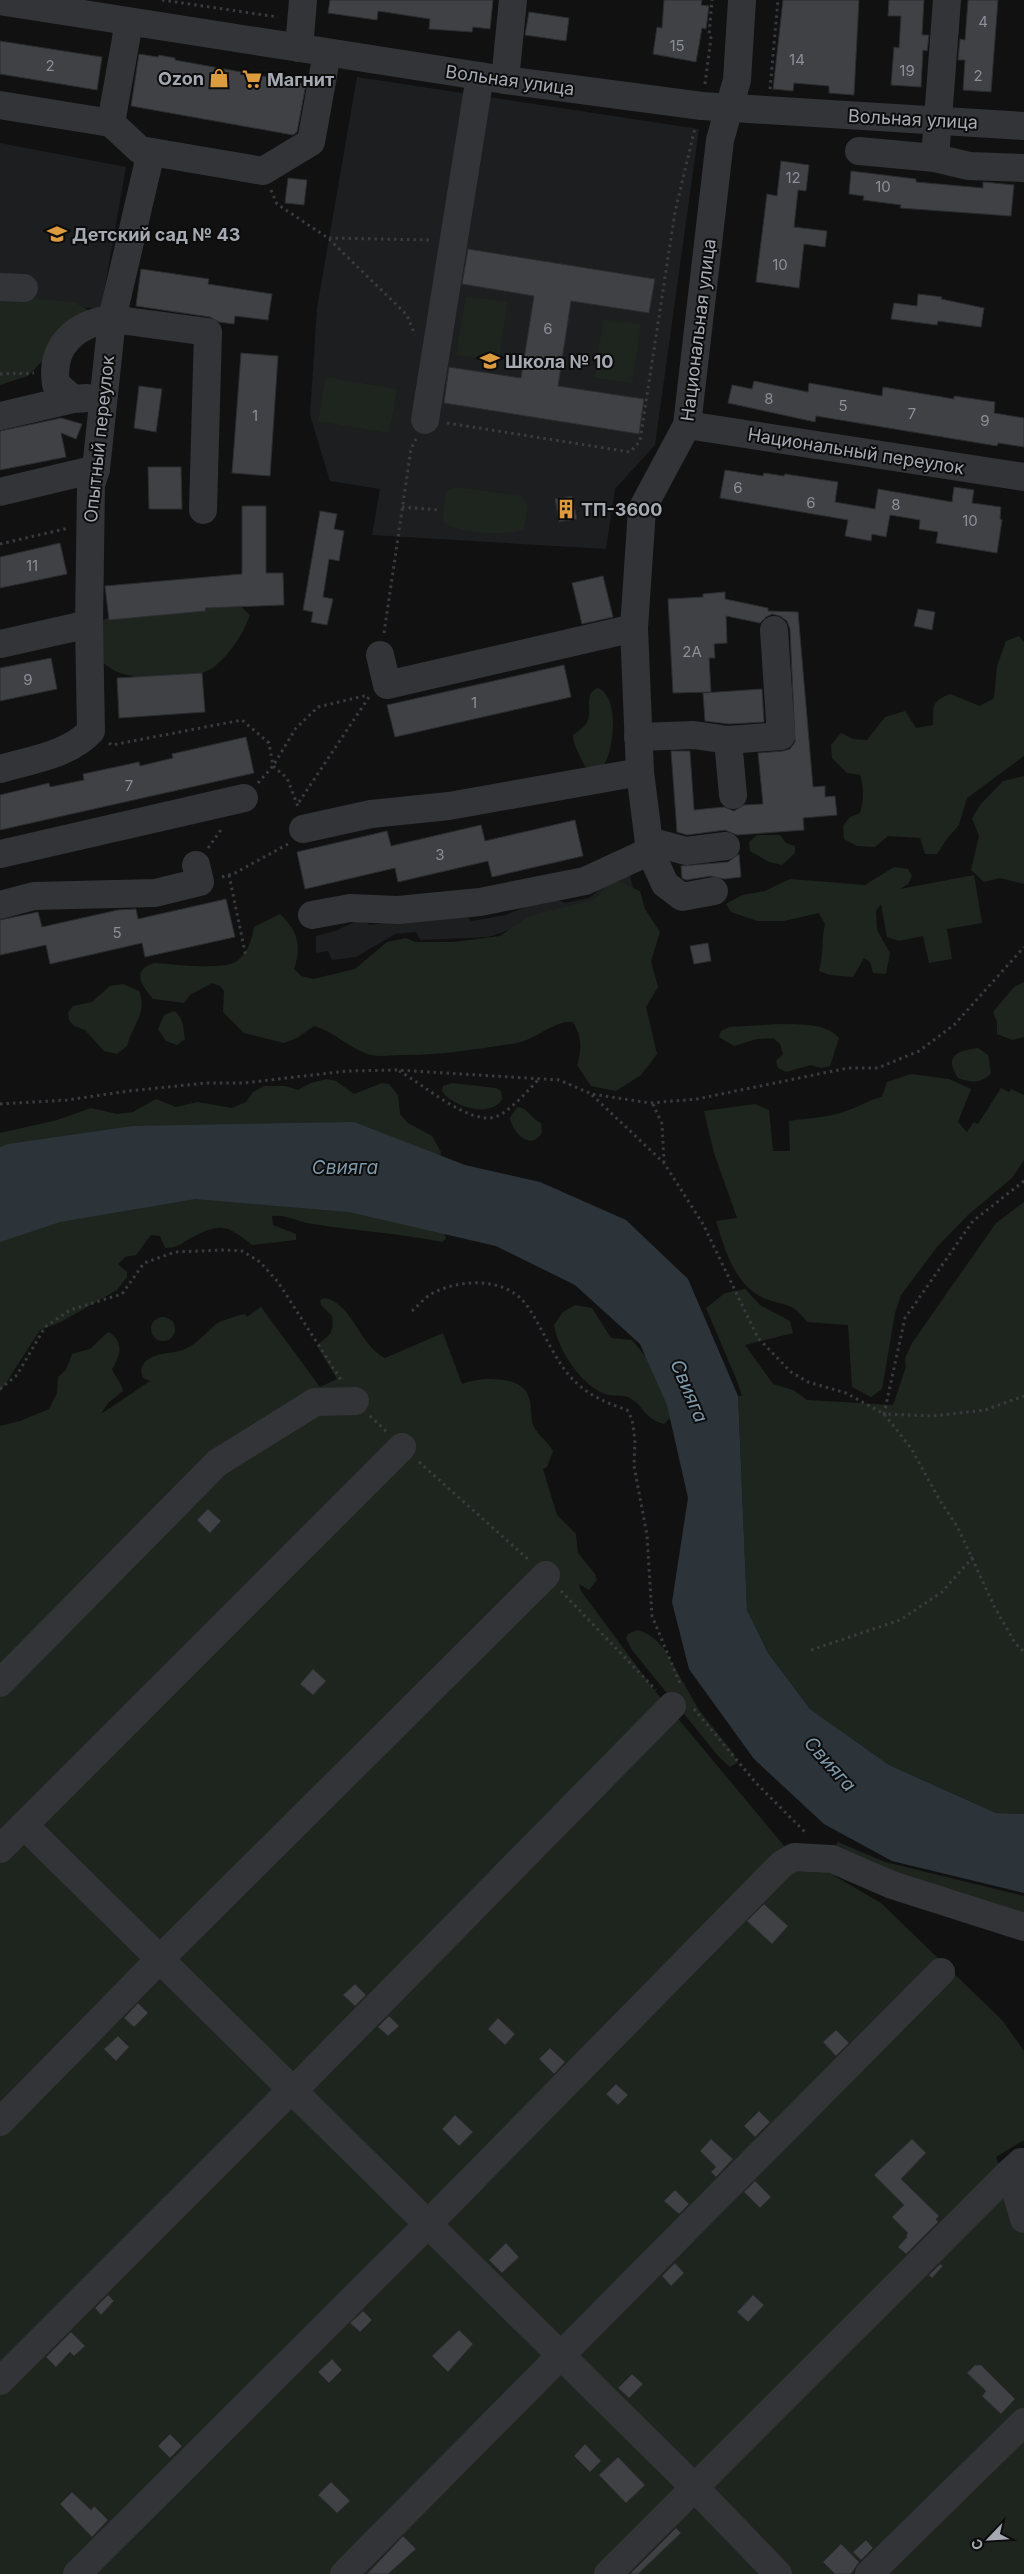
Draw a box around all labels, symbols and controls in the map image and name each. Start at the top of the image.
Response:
house number: 4 [978,12,988,31]
house number: 15 [669,36,685,55]
house number: 14 [789,50,805,69]
house number: 2 [45,56,55,75]
street label: Вольная улица [444,61,576,99]
house number: 19 [899,61,915,80]
house number: 2 [973,66,983,85]
shop icon: Ozon [208,67,230,89]
place label: Ozon [158,68,204,89]
supermarket icon: Магнит [241,68,263,90]
place label: Магнит [267,69,334,90]
street label: Вольная улица [848,105,978,133]
house number: 12 [785,168,801,187]
house number: 10 [875,177,891,196]
school or university icon: Детский сад № 43 [46,223,68,245]
place label: Детский сад № 43 [72,224,240,245]
street label: Национальная улица [676,238,720,422]
house number: 10 [772,255,788,274]
house number: 6 [543,319,553,338]
school or university icon: Школа № 10 [479,350,501,372]
place label: Школа № 10 [505,351,614,372]
street label: Опытный переулок [80,354,118,524]
house number: 8 [764,389,774,408]
house number: 5 [838,396,848,415]
house number: 7 [908,404,916,423]
house number: 1 [252,406,258,425]
house number: 9 [980,411,990,430]
street label: Национальный переулок [746,424,966,479]
house number: 6 [733,478,743,497]
house number: 6 [806,493,816,512]
house number: 8 [891,495,901,514]
building icon: ТП-3600 [555,498,577,520]
place label: ТП-3600 [581,499,662,520]
house number: 10 [962,511,978,530]
house number: 11 [26,556,38,575]
house number: 2А [682,642,702,661]
house number: 9 [23,670,33,689]
house number: 1 [471,693,477,712]
house number: 7 [125,776,133,795]
house number: 3 [435,845,445,864]
house number: 5 [112,923,122,942]
water label: Свияга [312,1156,378,1179]
water label: Свияга [665,1356,713,1426]
water label: Свияга [799,1732,861,1797]
north arrow [964,2514,1014,2564]
text: С [967,2536,987,2553]

